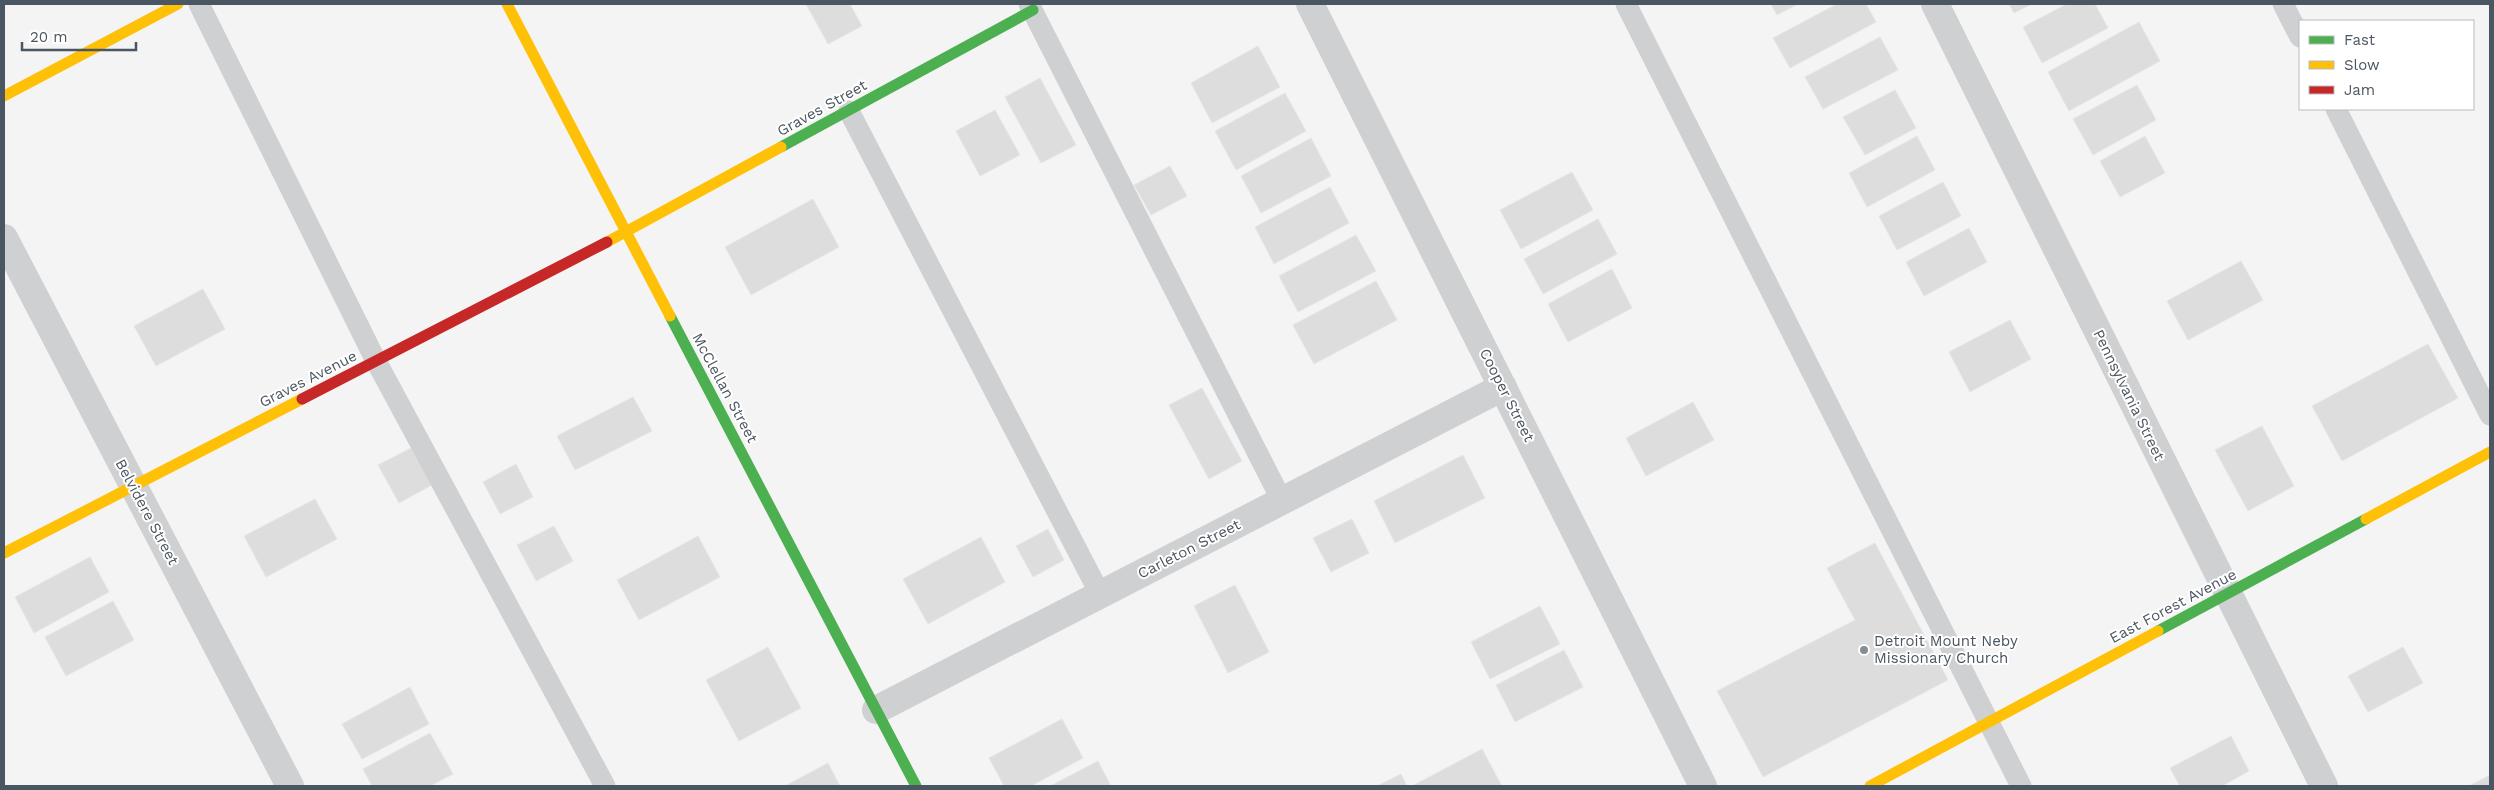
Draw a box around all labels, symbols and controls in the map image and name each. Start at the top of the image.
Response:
scale bar [22,20,136,52]
legend [2299,20,2474,110]
text: 20 m [30,28,68,46]
text: Fast [2344,31,2376,49]
text: Slow [2344,56,2380,74]
street label: Graves Street [774,76,871,140]
text: Jam [2344,81,2375,99]
street label: Pennsylvania Street [2089,327,2169,464]
street label: McClellan Street [688,330,762,447]
street label: Cooper Street [1476,345,1539,445]
street label: Graves Avenue [256,347,360,411]
street label: Belvidere Street [111,456,183,569]
street label: Carleton Street [1135,515,1244,583]
street label: East Forest Avenue [2107,565,2239,647]
place label: Detroit Mount Neby Missionary Church [1874,632,2018,667]
marker: Detroit Mount Neby Missionary Church [1858,644,1870,656]

